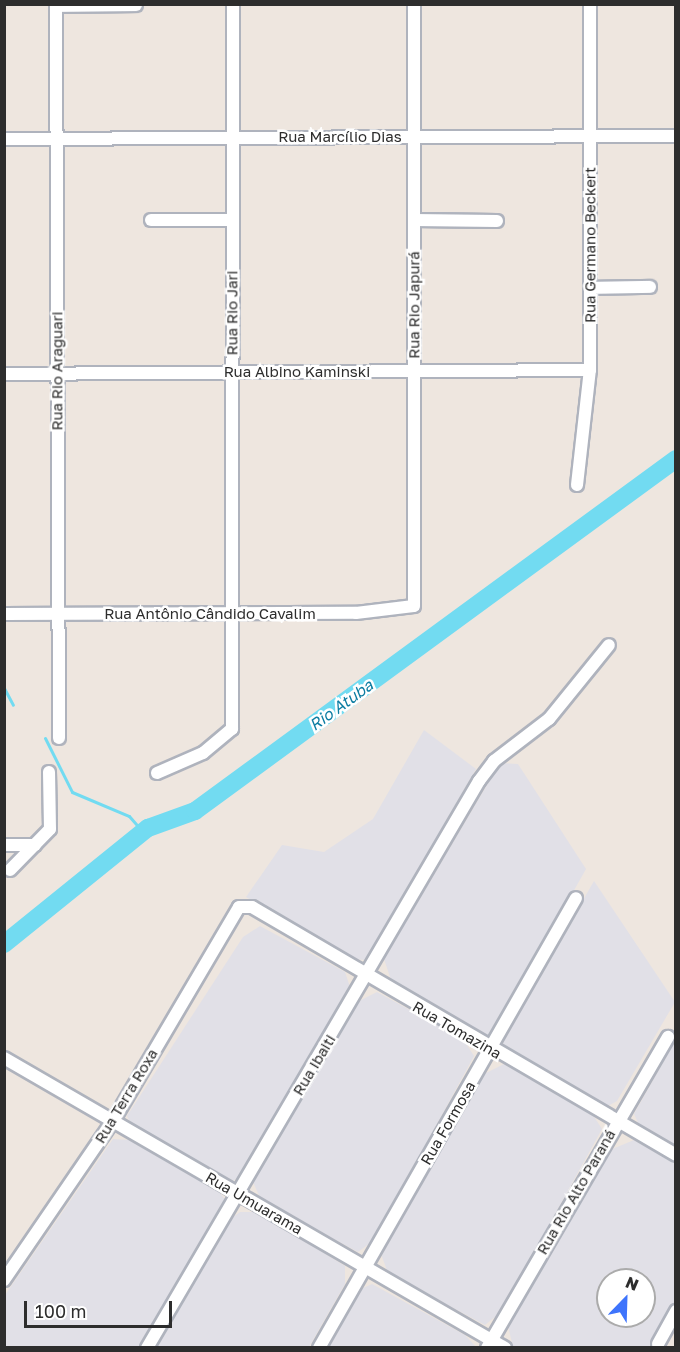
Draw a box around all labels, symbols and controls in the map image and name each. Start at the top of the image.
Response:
street label: Rua Marcílio Dias [278,128,402,146]
street label: Rua Germano Beckert [581,167,599,323]
street label: Rua Rio Japurá [405,251,423,359]
street label: Rua Rio Jari [223,271,241,355]
street label: Rua Rio Araguari [48,311,66,431]
street label: Rua Albino Kaminski [224,363,370,381]
street label: Rua Antônio Cândido Cavalim [104,605,316,623]
water label: Rio Atuba [306,676,376,734]
street label: Rua Tomazina [410,997,504,1063]
street label: Rua Ibaiti [289,1031,339,1099]
street label: Rua Terra Roxa [91,1046,161,1146]
street label: Rua Formosa [417,1078,479,1168]
street label: Rua Rio Alto Paraná [533,1126,619,1258]
street label: Rua Umuarama [202,1168,306,1238]
north arrow [596,1268,656,1328]
text: N [623,1272,642,1295]
scale bar [27,1289,176,1327]
text: 100 m [35,1300,86,1322]

